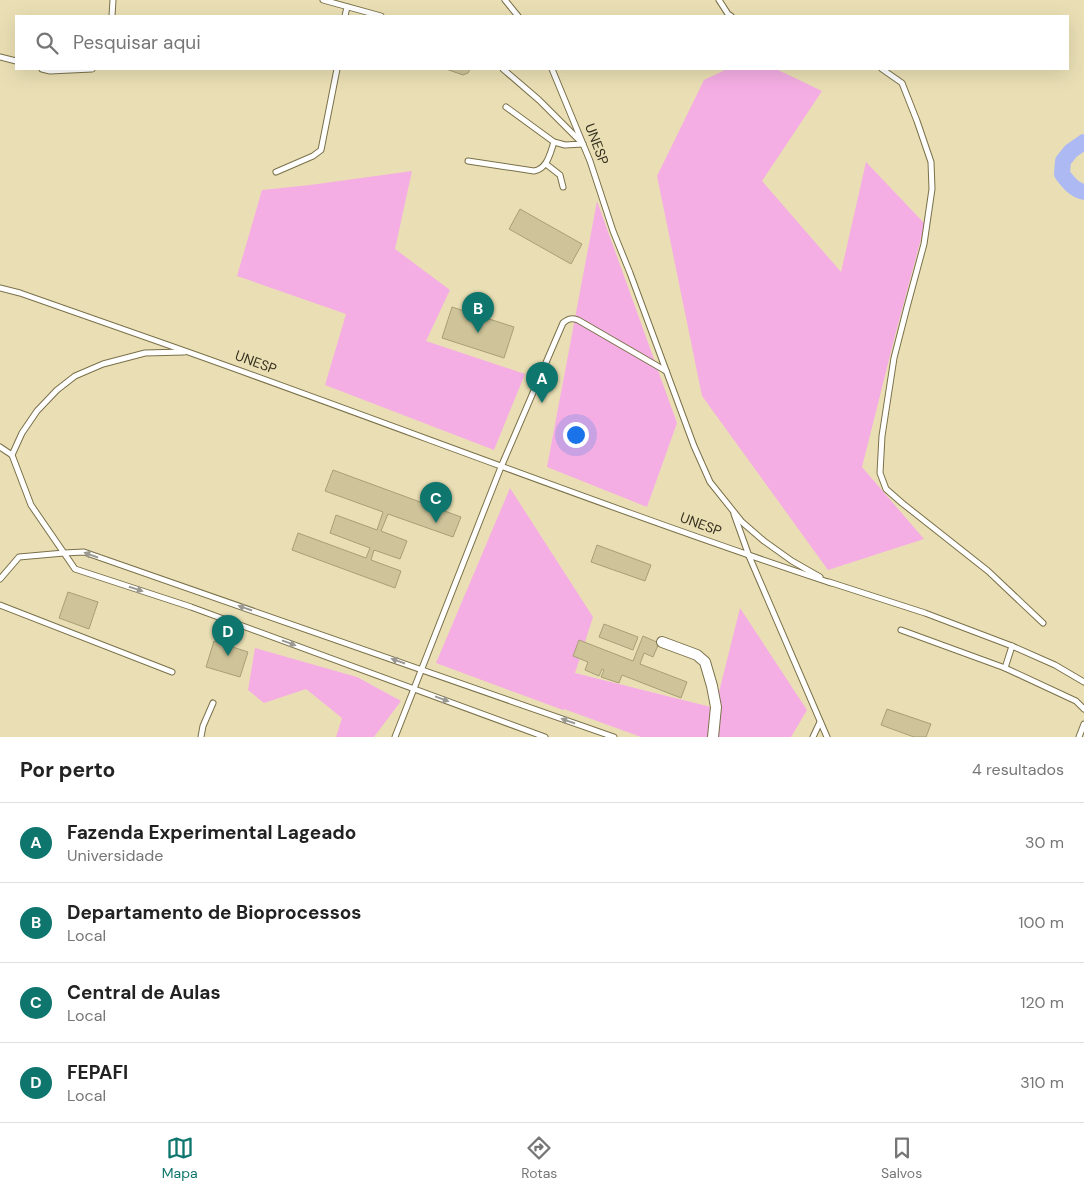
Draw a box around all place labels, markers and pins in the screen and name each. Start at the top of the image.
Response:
pin: B [462,292,494,333]
pin: A [526,362,558,403]
pin: C [420,482,452,523]
pin: D [212,615,244,656]

